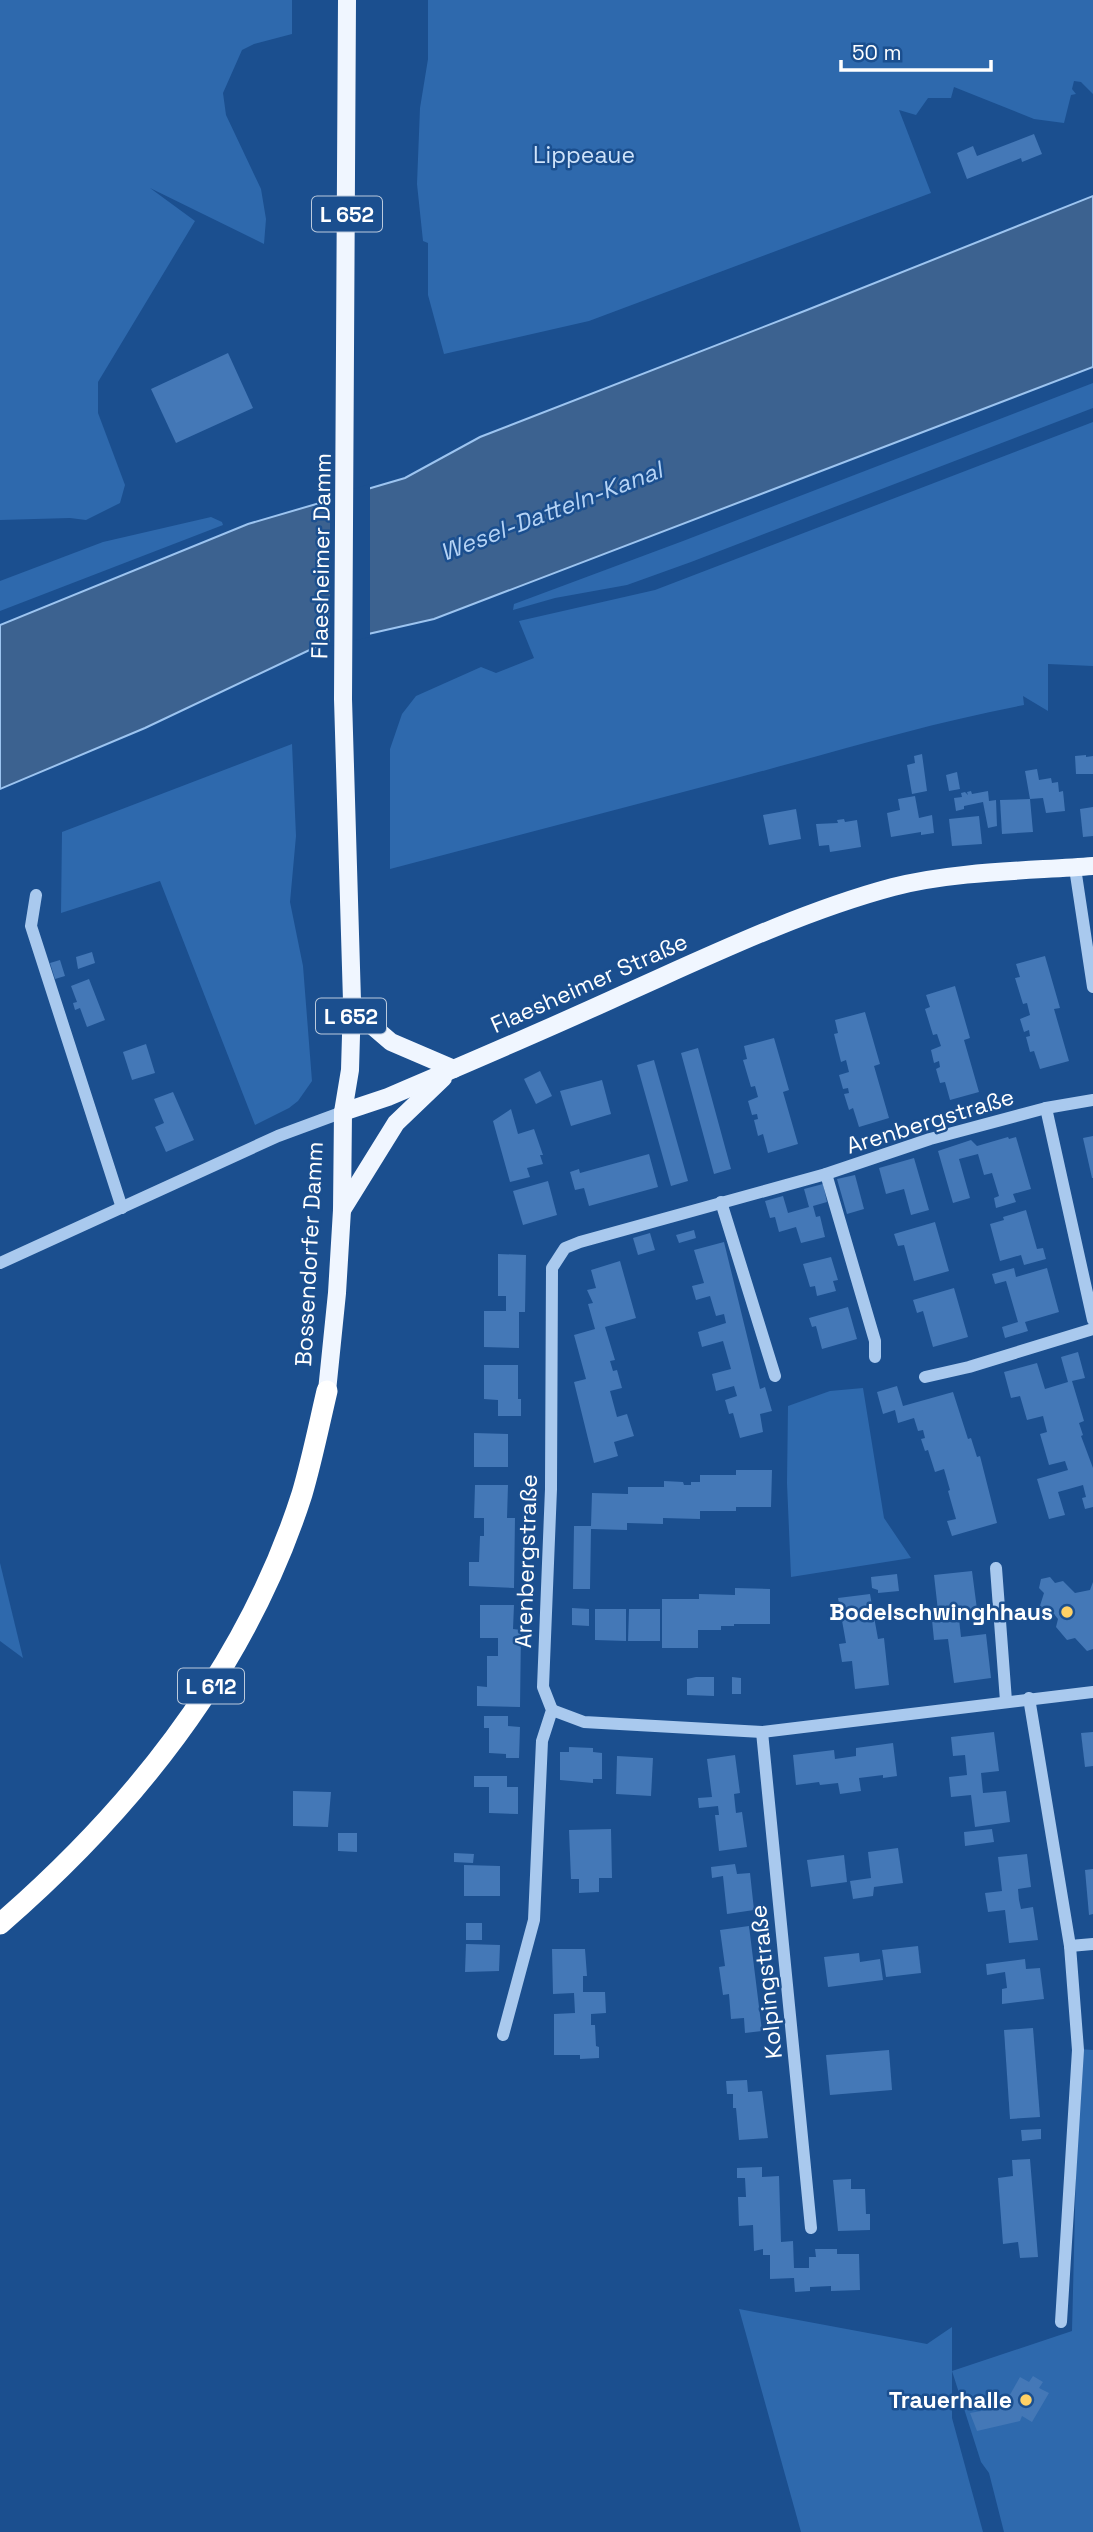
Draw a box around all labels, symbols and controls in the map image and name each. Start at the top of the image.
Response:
scale bar [841,28,992,72]
text: 50 m [852,39,902,66]
park label: Lippeaue [533,140,635,170]
road number: L 652 [312,196,382,232]
street label: Flaesheimer Damm [304,453,338,659]
water label: Wesel-Datteln-Kanal [435,453,669,568]
street label: Flaesheimer Straße [486,926,692,1040]
road number: L 652 [316,998,386,1034]
street label: Arenbergstraße [842,1081,1018,1161]
street label: Bossendorfer Damm [288,1141,330,1367]
street label: Arenbergstraße [508,1474,544,1648]
place label: Bodelschwinghhaus [829,1597,1053,1627]
marker: Bodelschwinghhaus [1059,1604,1075,1620]
road number: L 612 [178,1668,244,1704]
street label: Kolpingstraße [743,1903,789,2061]
place label: Trauerhalle [889,2385,1012,2415]
marker: Trauerhalle [1018,2392,1034,2408]

